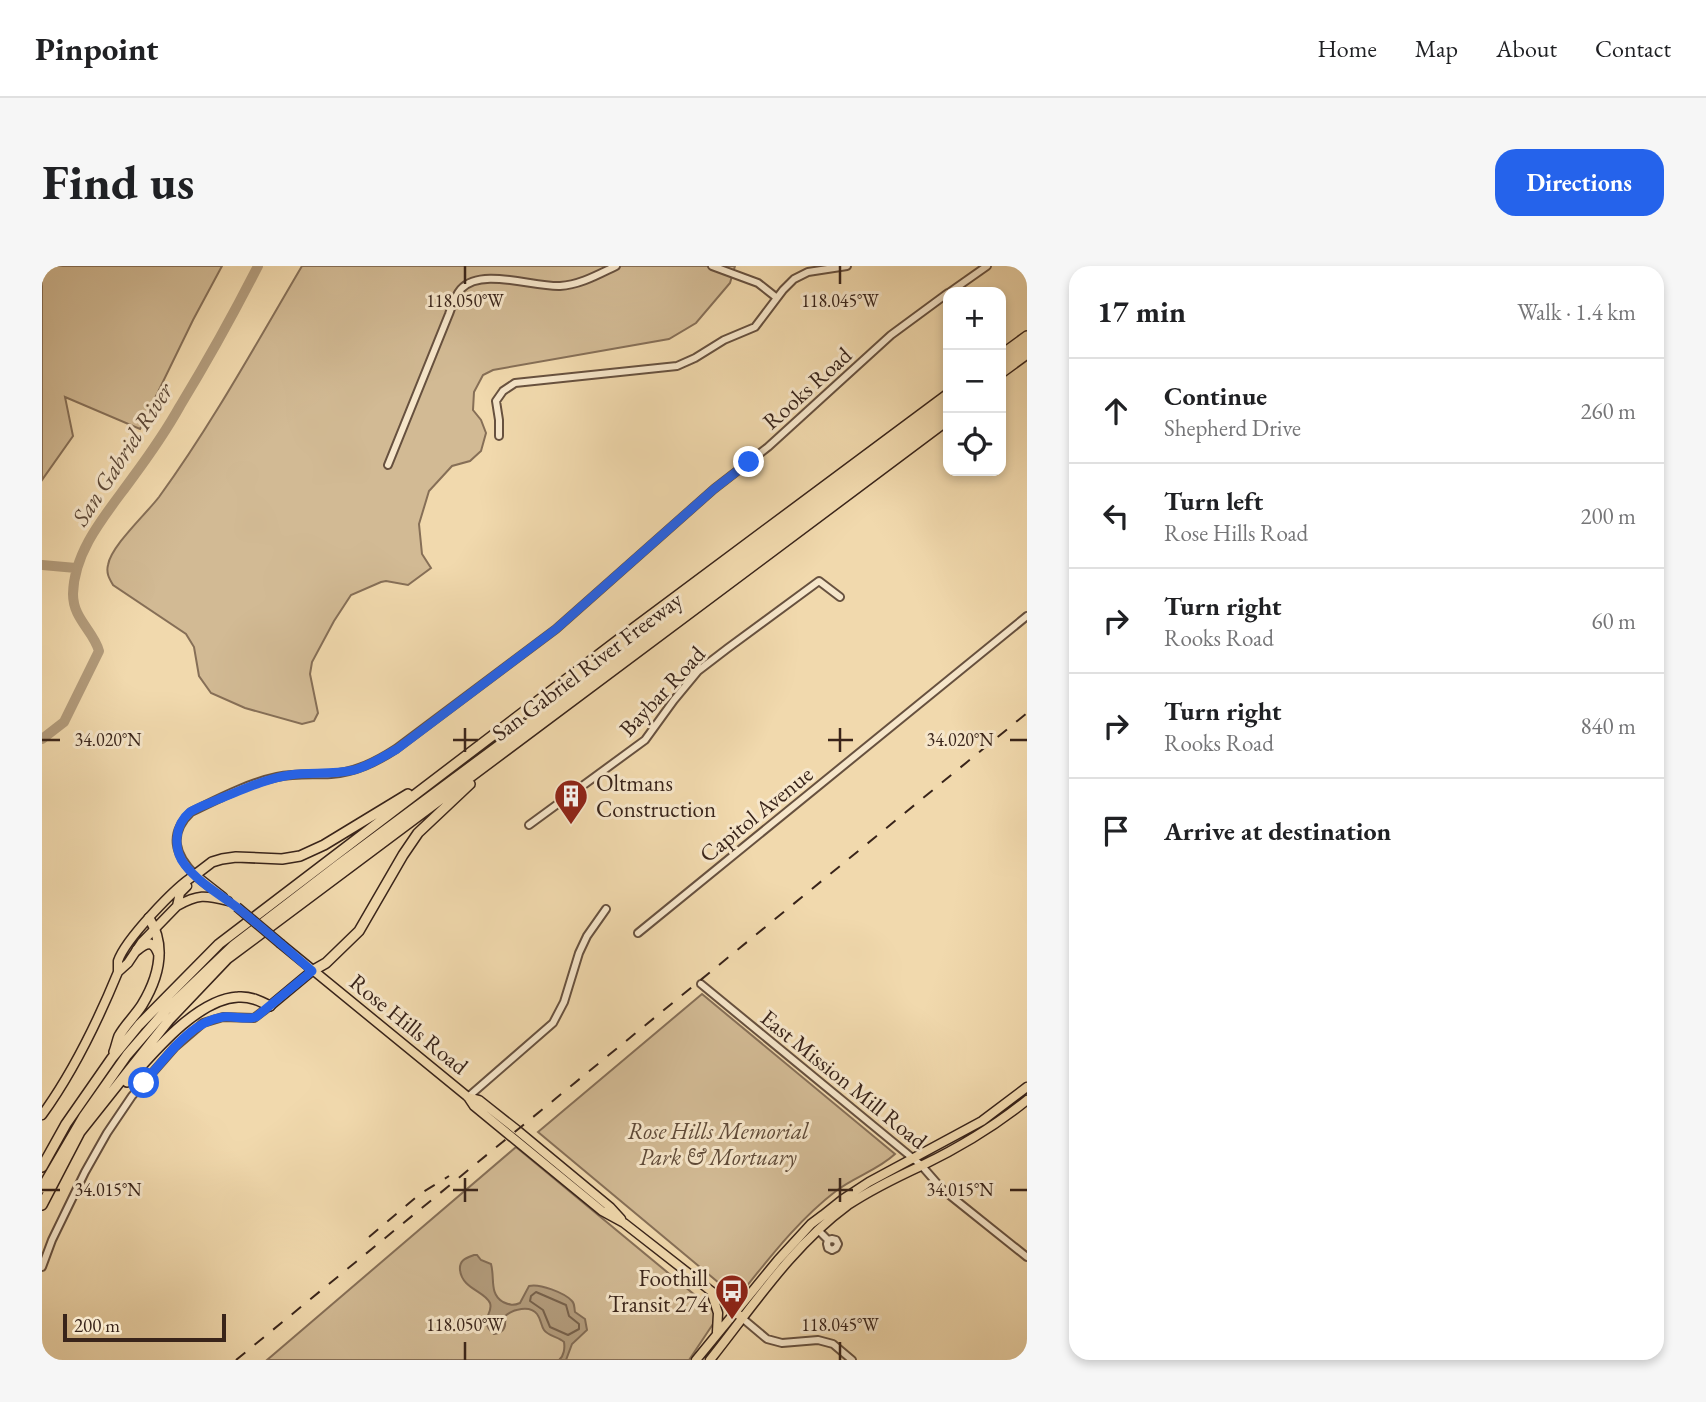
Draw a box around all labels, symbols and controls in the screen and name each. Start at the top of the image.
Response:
text: Pinpoint [35,27,158,70]
text: Home [1317,33,1377,64]
text: Map [1415,33,1458,64]
text: About [1496,33,1557,64]
text: Contact [1595,33,1671,64]
button: Directions [1495,149,1664,216]
text: Find us [42,150,194,214]
map controls [943,287,1006,476]
button: + [943,287,1006,350]
text: 118.050°W [426,289,504,312]
text: 118.045°W [801,289,879,312]
text: 17 min [1097,292,1186,331]
text: Walk · 1.4 km [1517,297,1636,327]
street label: Rooks Road [756,340,858,436]
button: − [943,350,1006,413]
water label: San Gabriel River [64,375,181,532]
text: Continue [1164,379,1267,413]
icon: ahead [1097,392,1135,430]
text: 260 m [1580,396,1636,426]
button: locate [943,413,1006,476]
text: Shepherd Drive [1164,413,1301,443]
route end [733,446,764,477]
text: Turn left [1164,484,1263,518]
icon: left [1097,497,1135,535]
text: 200 m [1580,501,1636,531]
text: Rose Hills Road [1164,518,1308,548]
street label: San Gabriel River Freeway [486,584,689,748]
text: Turn right [1164,589,1282,623]
icon: right [1097,602,1135,640]
text: 60 m [1591,606,1636,636]
text: Rooks Road [1164,623,1274,653]
street label: Baybar Road [612,639,712,743]
text: Turn right [1164,694,1282,728]
icon: right [1097,707,1135,745]
text: 840 m [1580,711,1636,741]
text: 34.020°N [75,728,142,751]
text: 34.020°N [927,728,994,751]
text: Rooks Road [1164,728,1274,758]
street label: Capitol Avenue [693,759,819,869]
place label: Oltmans Construction [596,768,716,824]
building icon: Oltmans Construction [552,777,590,826]
icon: arrive [1097,812,1135,850]
text: Arrive at destination [1164,814,1391,848]
street label: Rose Hills Road [344,967,475,1081]
street label: East Mission Mill Road [755,1003,934,1156]
route start [128,1067,159,1098]
park label: Rose Hills Memorial Park & Mortuary [628,1116,809,1172]
text: 34.015°N [75,1178,142,1201]
text: 34.015°N [927,1178,994,1201]
place label: Foothill Transit 274 [608,1263,709,1319]
bus stop icon: Foothill Transit 274 [713,1272,751,1321]
scale bar [63,1311,226,1343]
text: 200 m [74,1313,120,1338]
text: 118.050°W [426,1313,504,1336]
text: 118.045°W [801,1313,879,1336]

